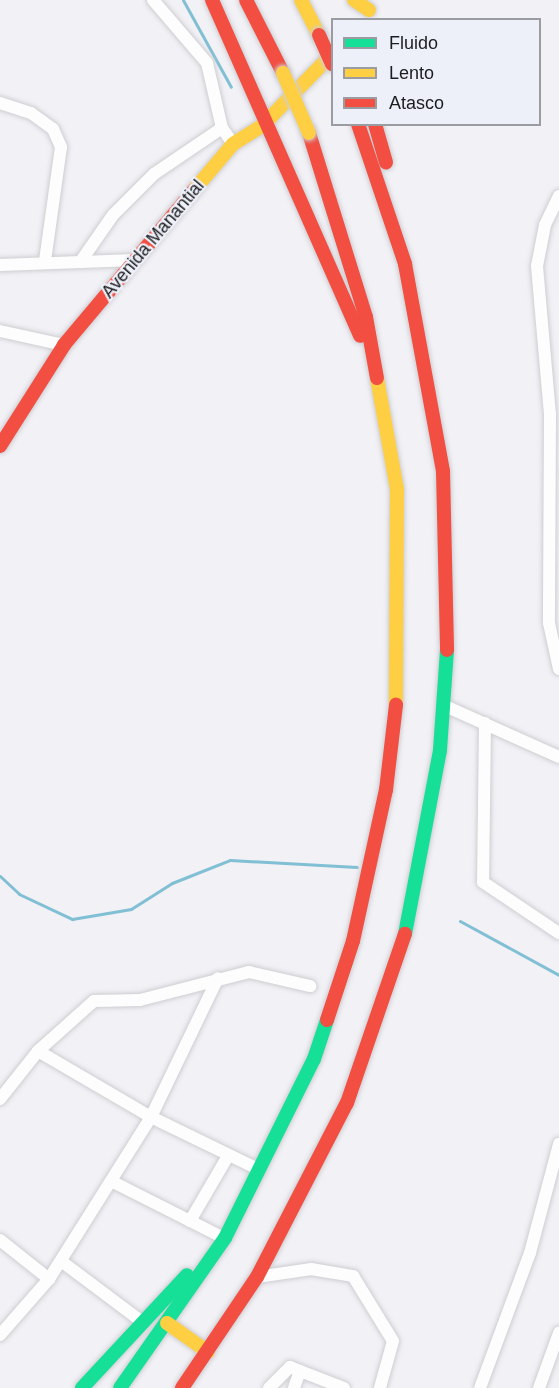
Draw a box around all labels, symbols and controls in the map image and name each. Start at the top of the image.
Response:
legend [331,18,541,126]
text: Fluido [389,33,438,53]
text: Lento [389,63,434,83]
text: Atasco [389,93,444,113]
street label: Avenida Manantial [97,175,209,303]

